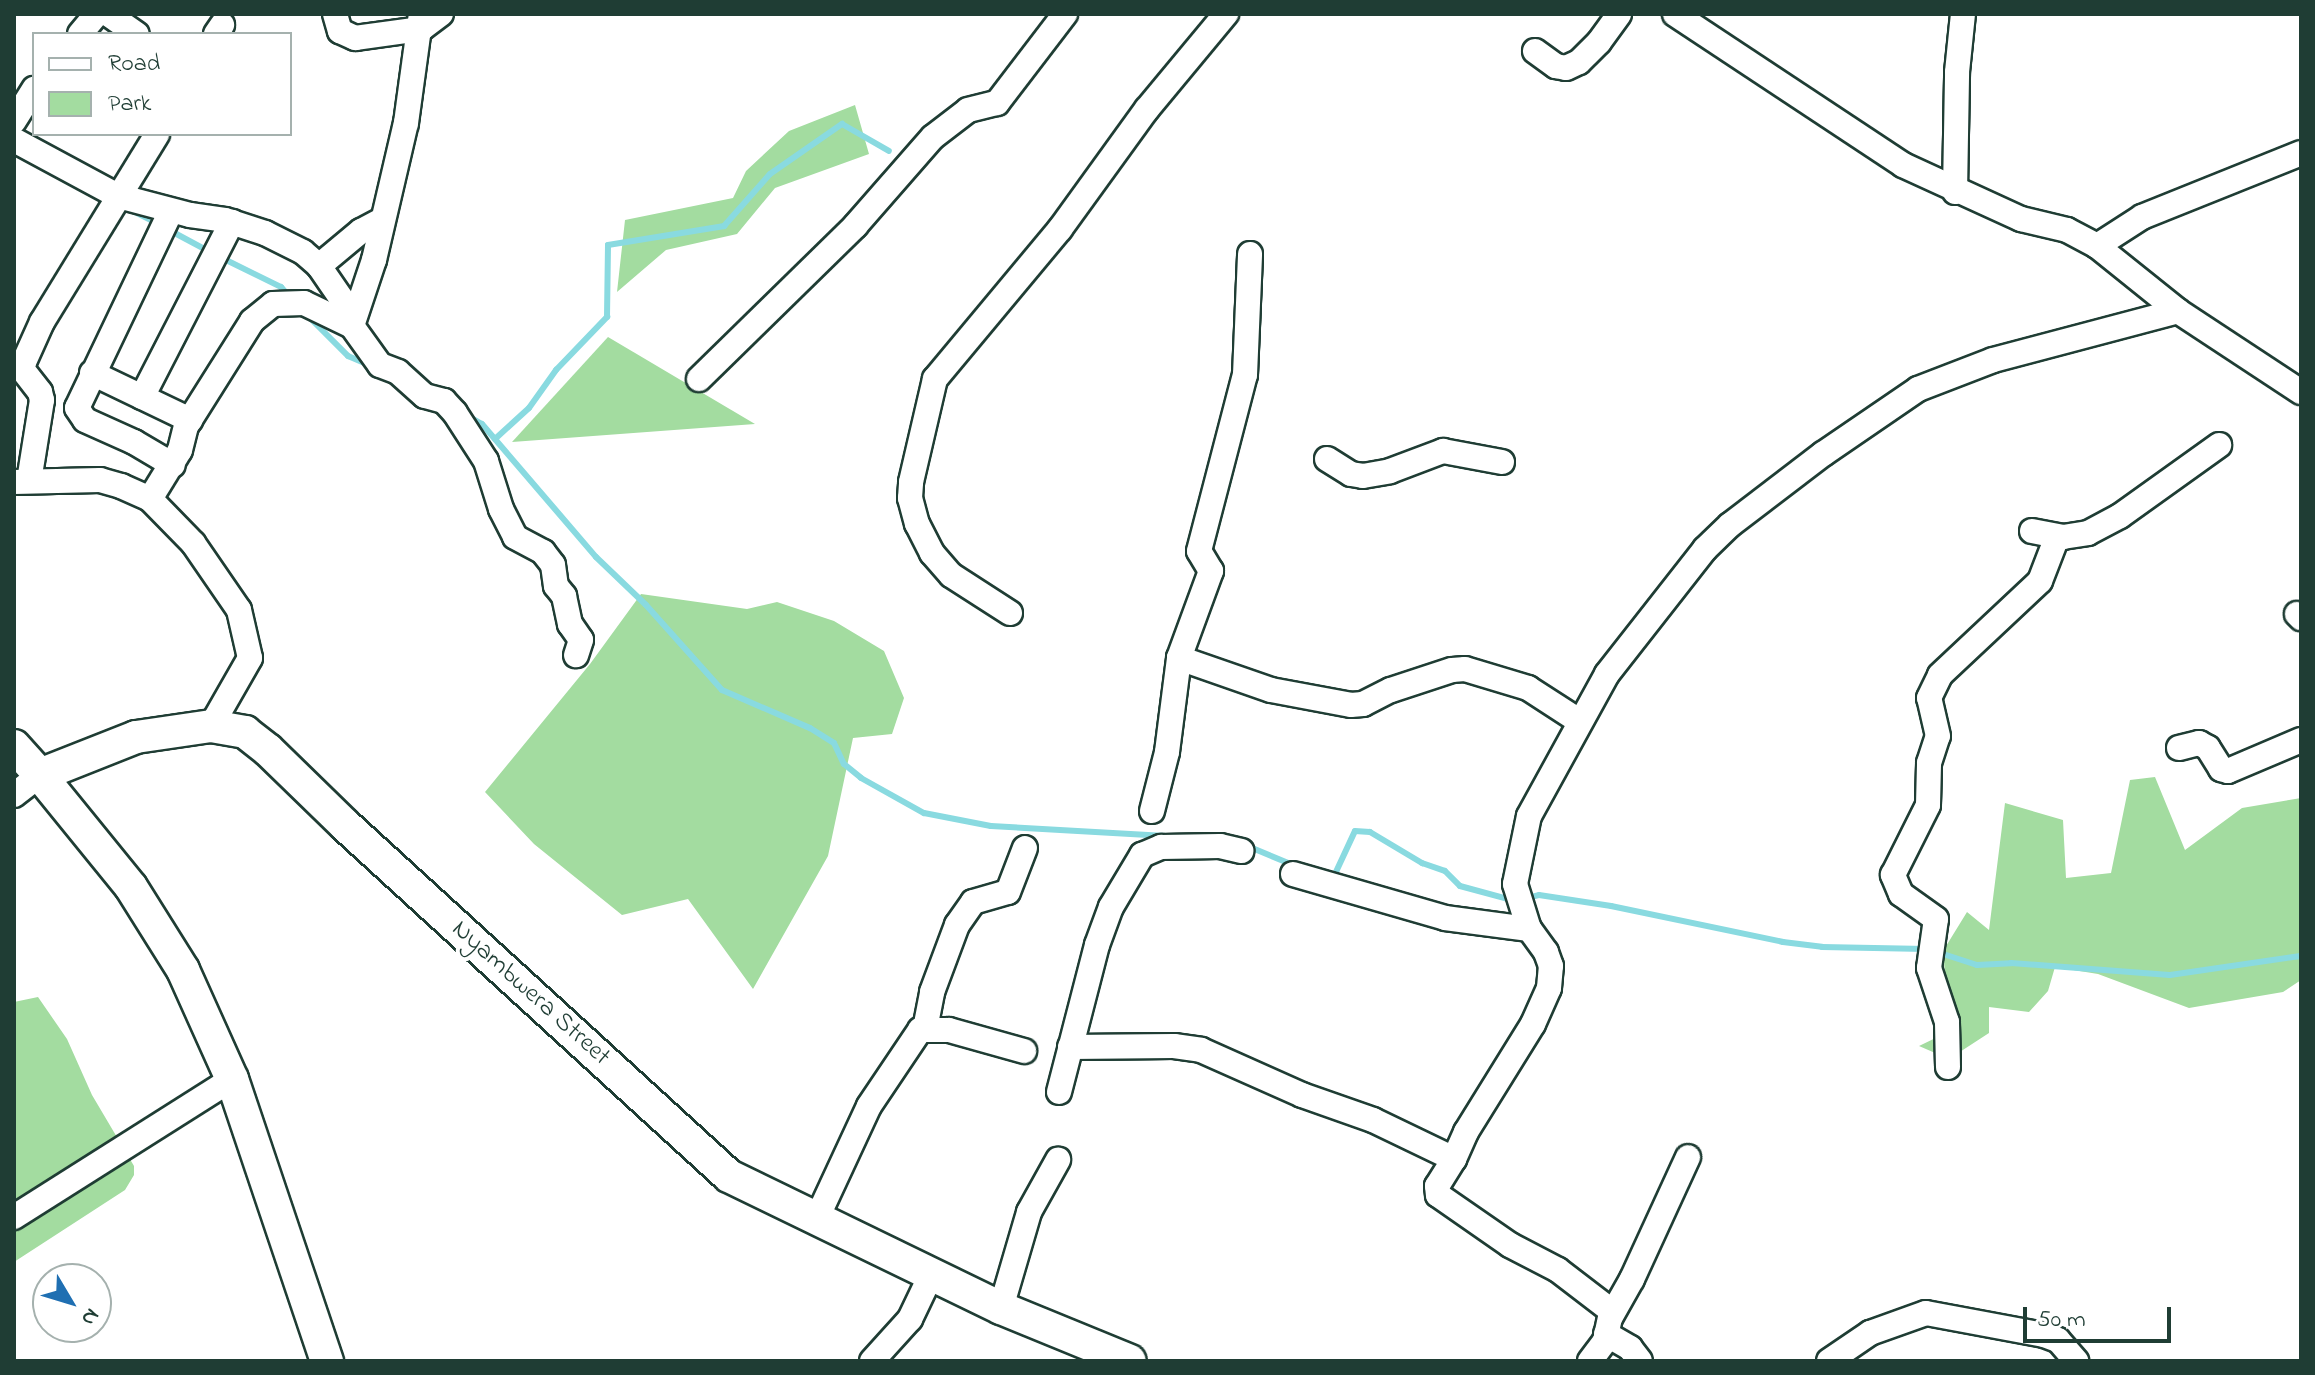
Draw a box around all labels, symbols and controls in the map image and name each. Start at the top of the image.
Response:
legend [32,32,292,136]
text: Road [108,47,160,82]
text: Park [108,87,151,122]
street label: Nyambwera Street [444,915,616,1073]
north arrow [32,1263,112,1343]
scale bar [2027,1291,2175,1341]
text: N [72,1301,107,1332]
text: 50 m [2037,1303,2086,1338]

